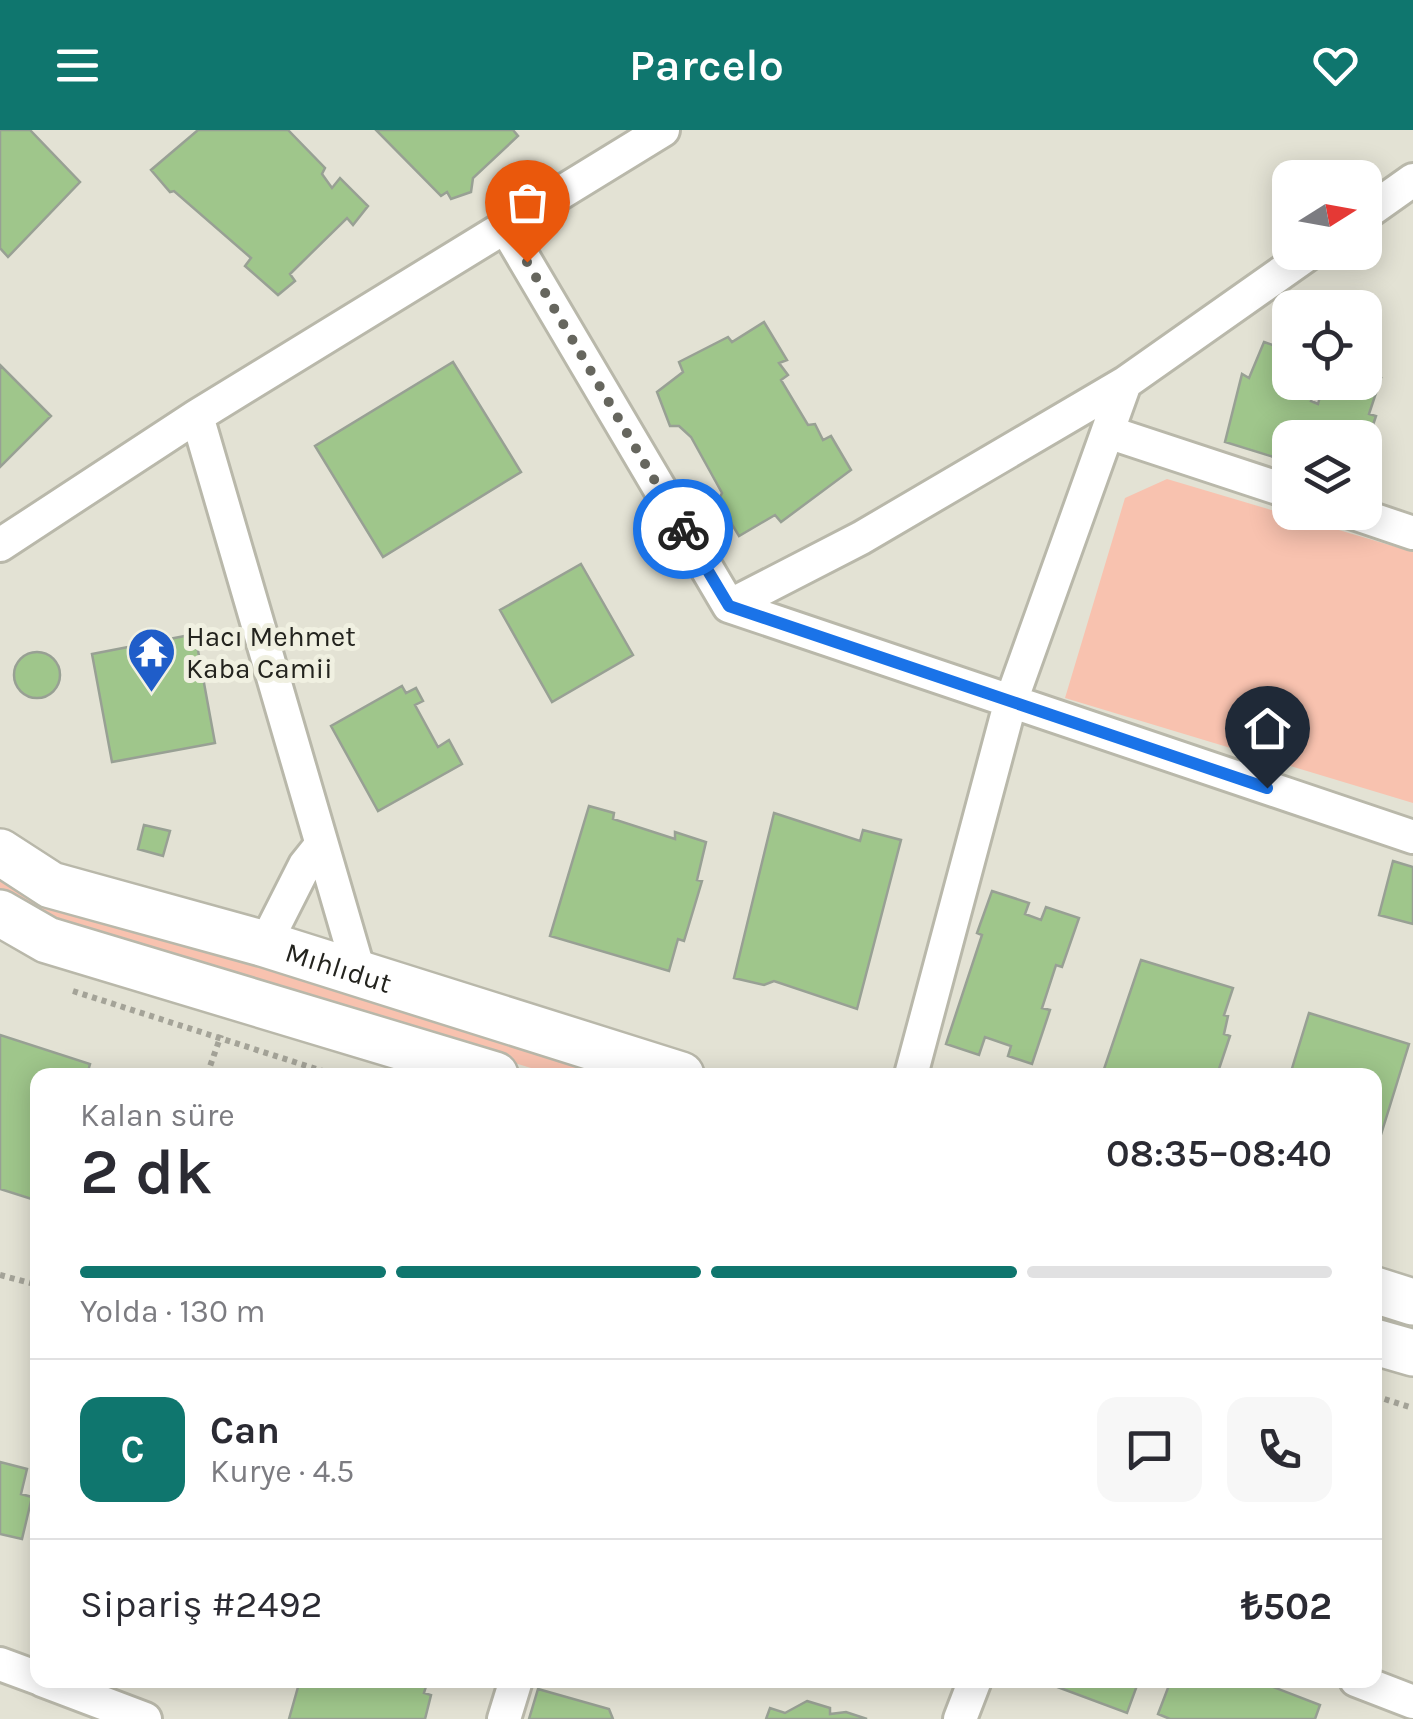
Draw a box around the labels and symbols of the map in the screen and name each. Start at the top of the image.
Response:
pin [485,160,570,263]
north arrow [1272,160,1382,270]
courier [633,479,733,579]
place label: Hacı Mehmet Kaba Camii [186,620,356,685]
temple icon: Hacı Mehmet Kaba Camii [125,626,177,694]
pin [1225,686,1310,789]
street label: Mıhlıdut [282,935,396,999]

